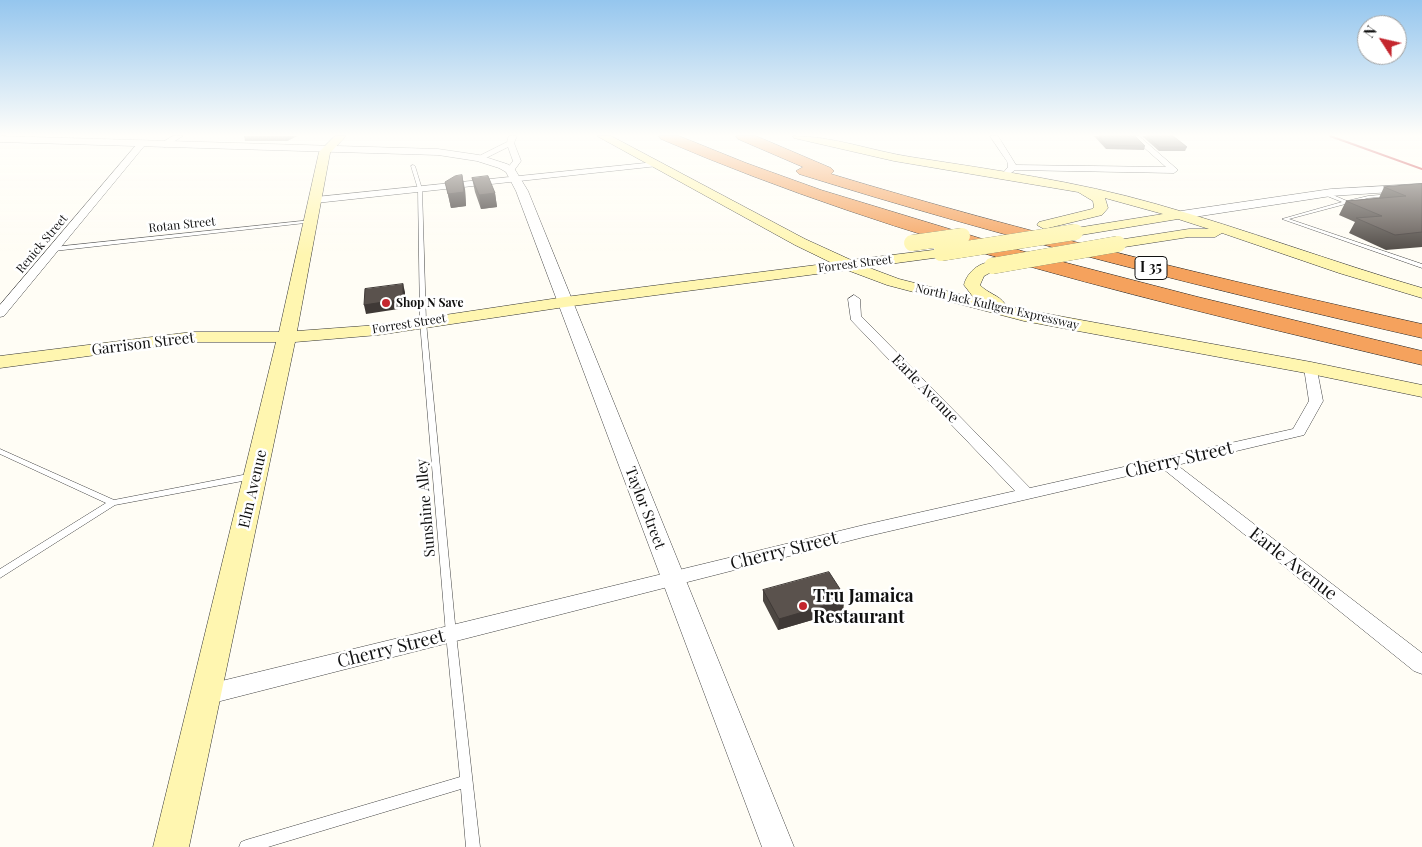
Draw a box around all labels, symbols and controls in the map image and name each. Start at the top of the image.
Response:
north arrow [1357,15,1407,65]
text: N [1359,22,1381,41]
street label: Renick Street [13,212,71,276]
street label: Rotan Street [148,214,216,236]
street label: Forrest Street [817,252,893,276]
road number: I 35 [1135,256,1167,280]
street label: North Jack Kultgen Expressway [914,281,1080,333]
place label: Shop N Save [396,296,464,310]
marker: Shop N Save [380,297,392,309]
street label: Forrest Street [371,311,447,337]
street label: Garrison Street [91,329,195,359]
street label: Earle Avenue [888,351,962,427]
street label: Cherry Street [1123,437,1235,483]
street label: Elm Avenue [235,448,271,530]
street label: Sunshine Alley [413,458,439,558]
street label: Taylor Street [621,464,669,552]
street label: Earle Avenue [1245,523,1341,605]
street label: Cherry Street [728,527,840,575]
place label: Tru Jamaica Restaurant [813,585,914,628]
marker: Tru Jamaica Restaurant [797,600,809,612]
street label: Cherry Street [335,625,447,673]

